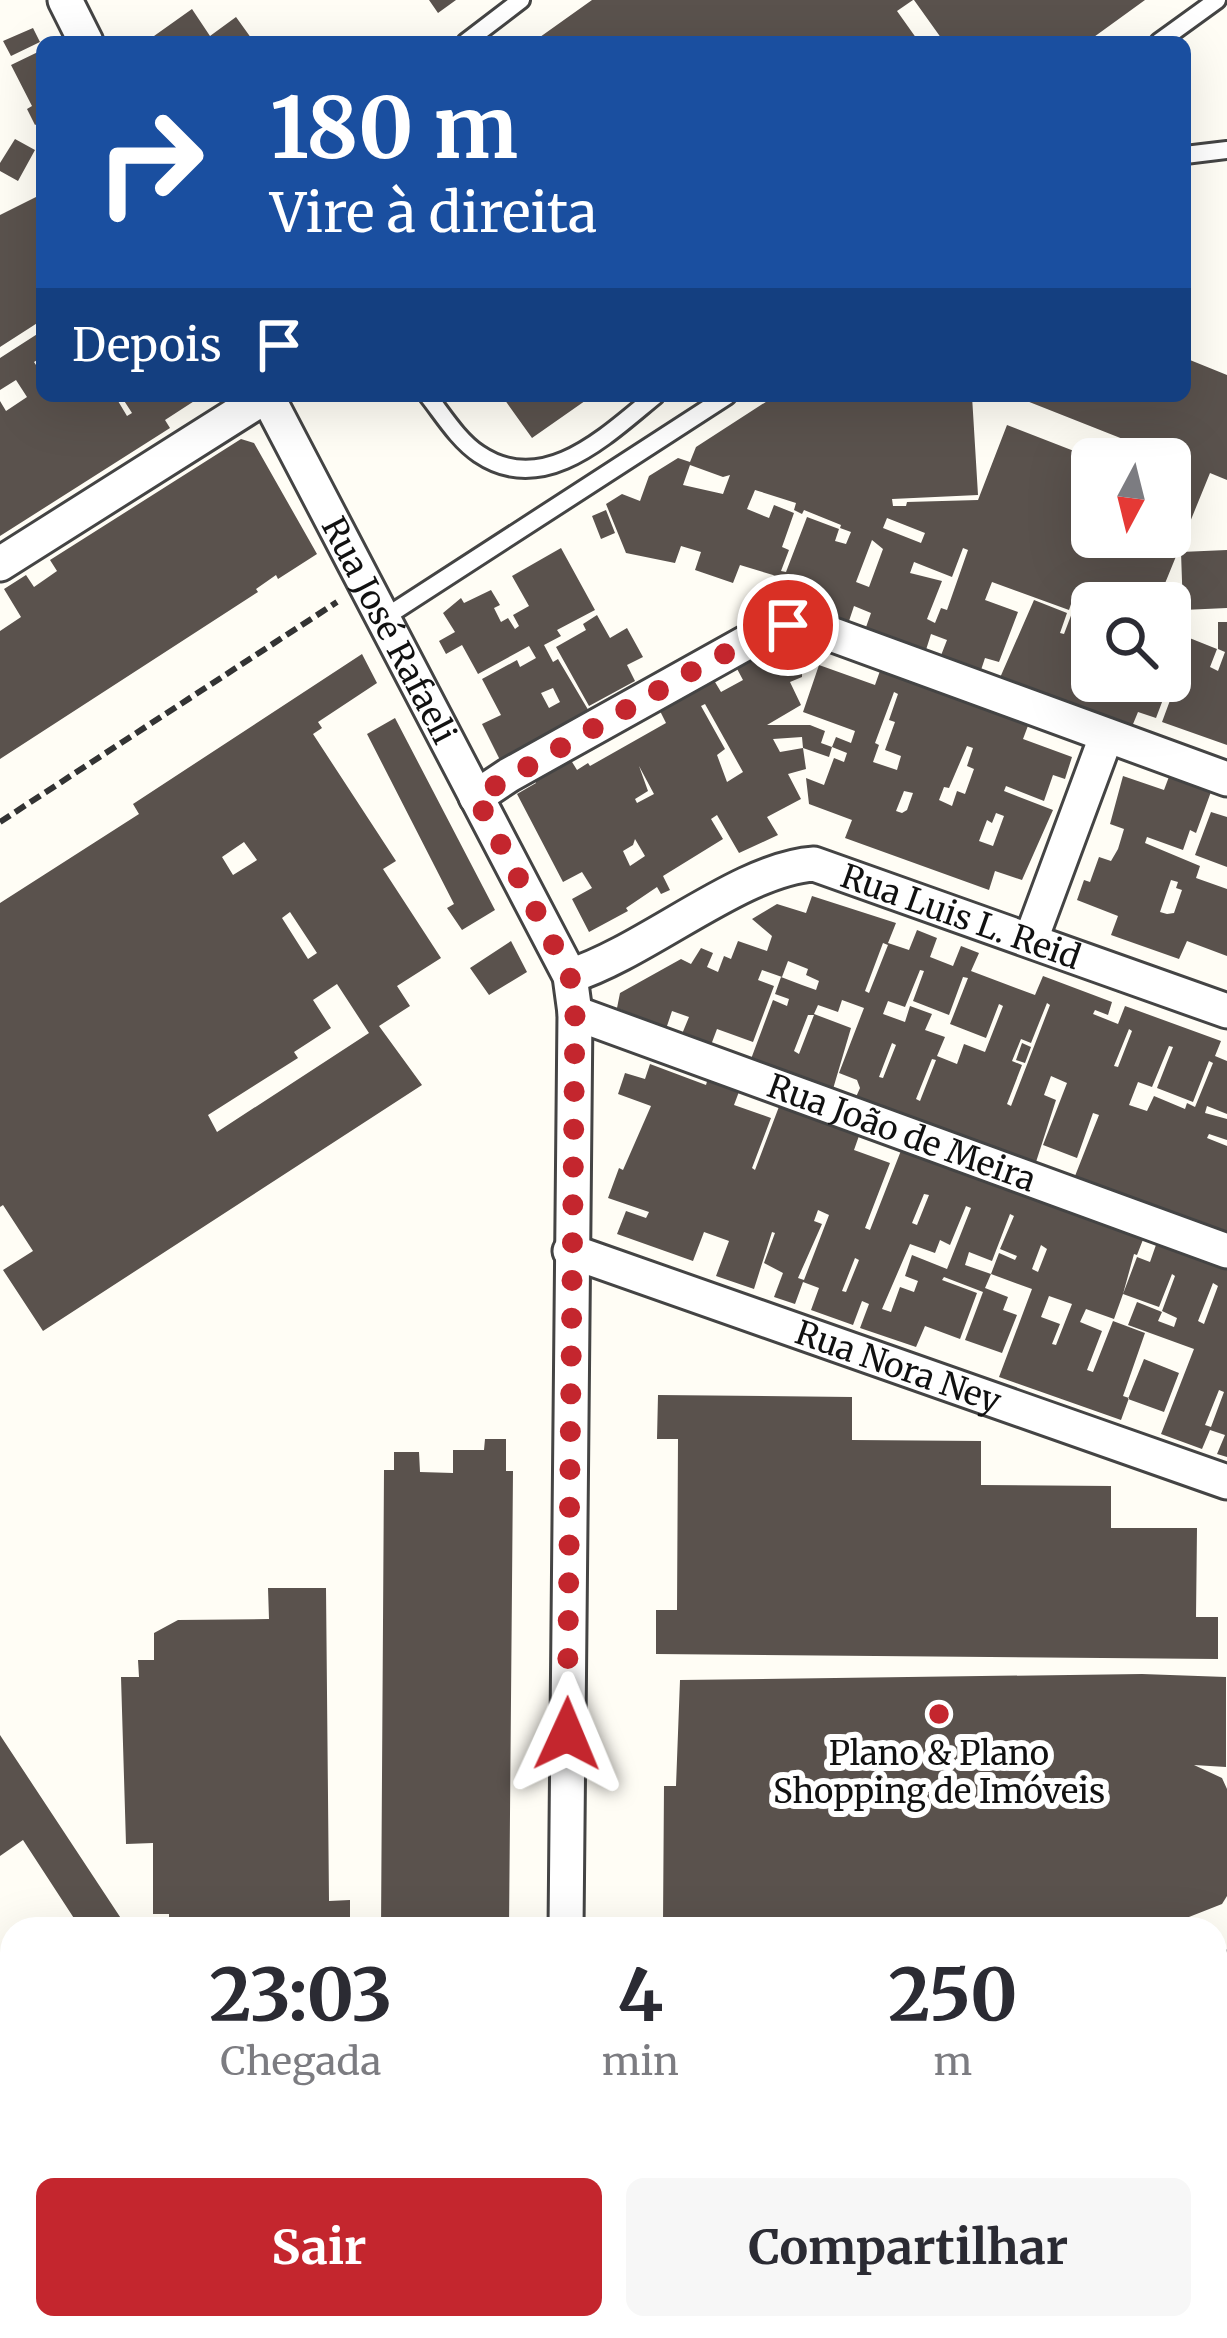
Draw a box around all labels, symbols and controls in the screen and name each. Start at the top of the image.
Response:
text: 180 m [270,75,518,181]
icon: right [72,84,228,240]
text: Vire à direita [270,179,597,247]
icon: arrive [246,312,312,378]
text: Depois [72,317,222,373]
north arrow [1071,438,1191,558]
map controls [1071,438,1191,702]
street label: Rua José Rafaeli [313,510,465,750]
pin [737,574,839,676]
button: search [1071,582,1191,702]
icon: arrive [755,592,821,658]
street label: Rua Luis L. Reid [836,855,1086,978]
street label: Rua João de Meira [762,1065,1042,1200]
street label: Rua Nora Ney [790,1311,1007,1422]
position arrow [504,1671,630,1797]
marker: Plano & Plano Shopping de Imóveis [926,1701,952,1727]
place label: Plano & Plano Shopping de Imóveis [773,1733,1105,1812]
text: 23:03 [209,1949,392,2040]
text: 4 [617,1949,663,2040]
text: 250 [888,1949,1018,2040]
text: Chegada [220,2037,381,2086]
text: min [602,2037,679,2086]
text: m [934,2037,972,2086]
button: Sair [36,2178,602,2316]
button: Compartilhar [626,2178,1191,2316]

